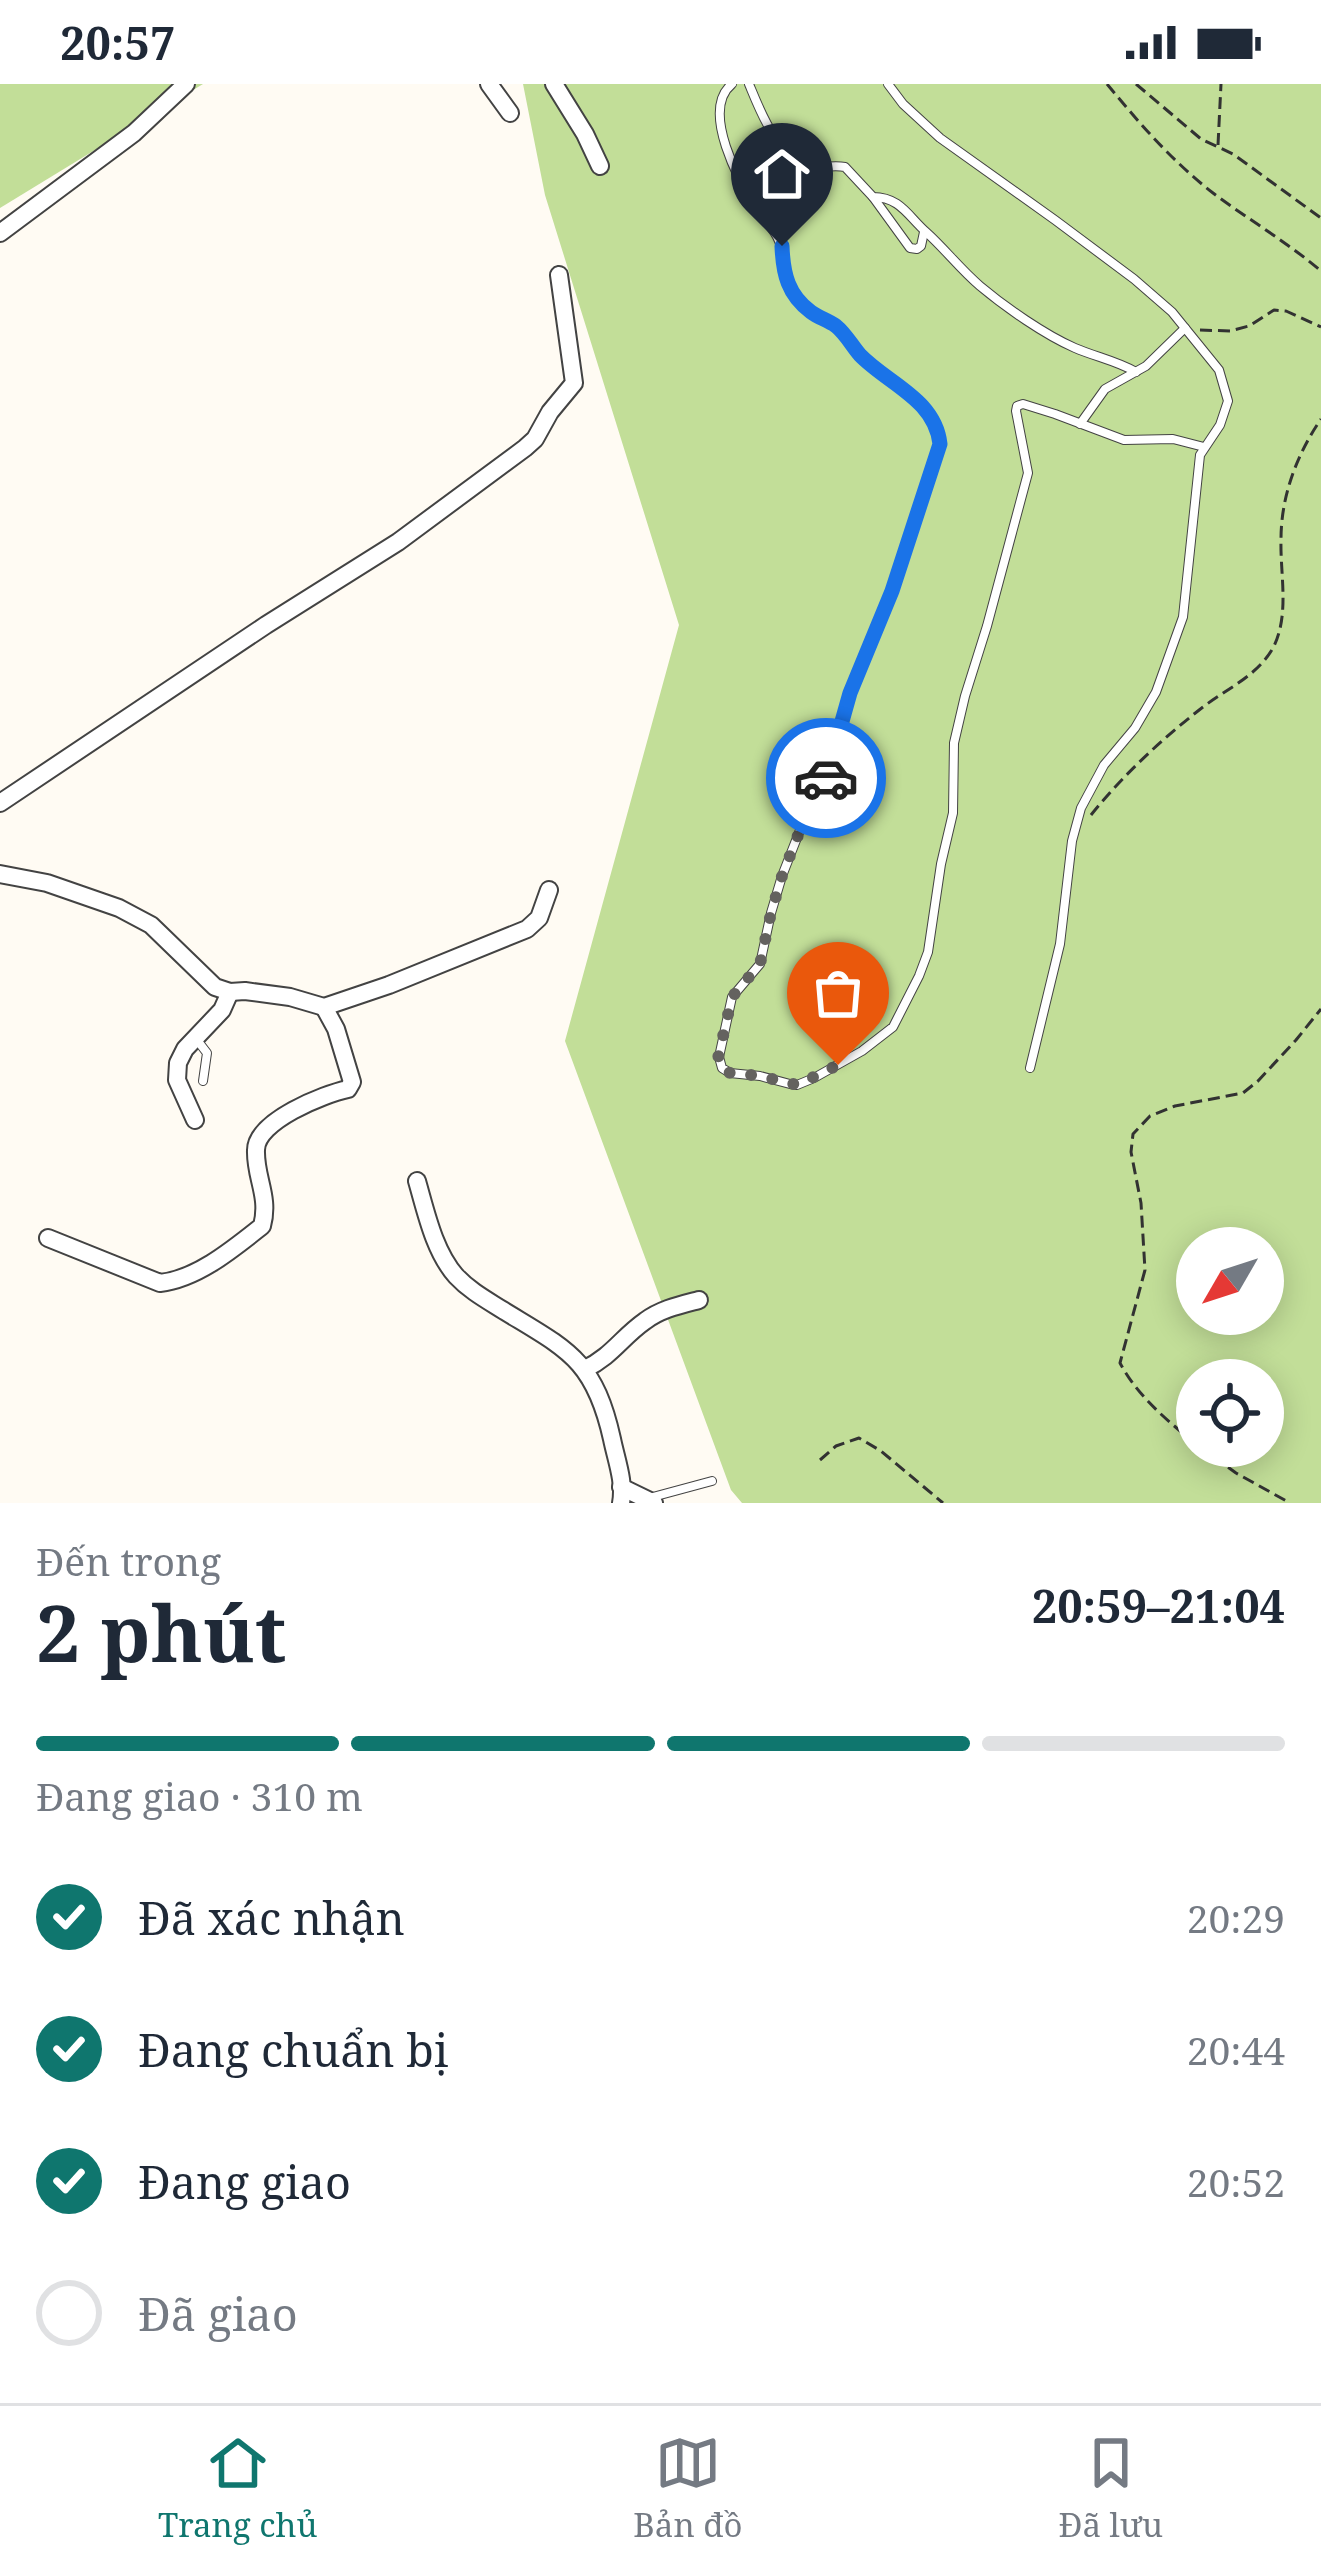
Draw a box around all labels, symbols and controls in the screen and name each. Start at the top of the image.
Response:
text: 20:57 [60,12,175,73]
pin [731,123,833,246]
icon: home [749,141,815,207]
courier [766,718,886,838]
icon: car [793,745,859,811]
pin [787,942,889,1065]
icon: bag [805,960,871,1026]
north arrow [1176,1227,1284,1335]
map controls [1176,1227,1284,1467]
button: locate [1176,1359,1284,1467]
text: Đến trong [36,1534,221,1587]
text: 20:59–21:04 [1032,1575,1285,1636]
text: 2 phút [36,1579,286,1685]
text: Đang giao · 310 m [36,1769,363,1822]
icon: check [36,1884,102,1950]
text: Đã xác nhận [138,1887,405,1948]
text: 20:29 [1187,1891,1285,1944]
icon: check [36,2016,102,2082]
text: Đang chuẩn bị [138,2019,448,2080]
text: 20:44 [1187,2023,1285,2076]
icon: check [36,2148,102,2214]
text: Đang giao [138,2151,351,2212]
text: 20:52 [1187,2155,1285,2208]
text: Đã giao [138,2283,298,2344]
tab: Trang chủ [158,2430,317,2547]
tab: Bản đồ [633,2430,743,2547]
tab: Đã lưu [1058,2430,1163,2547]

